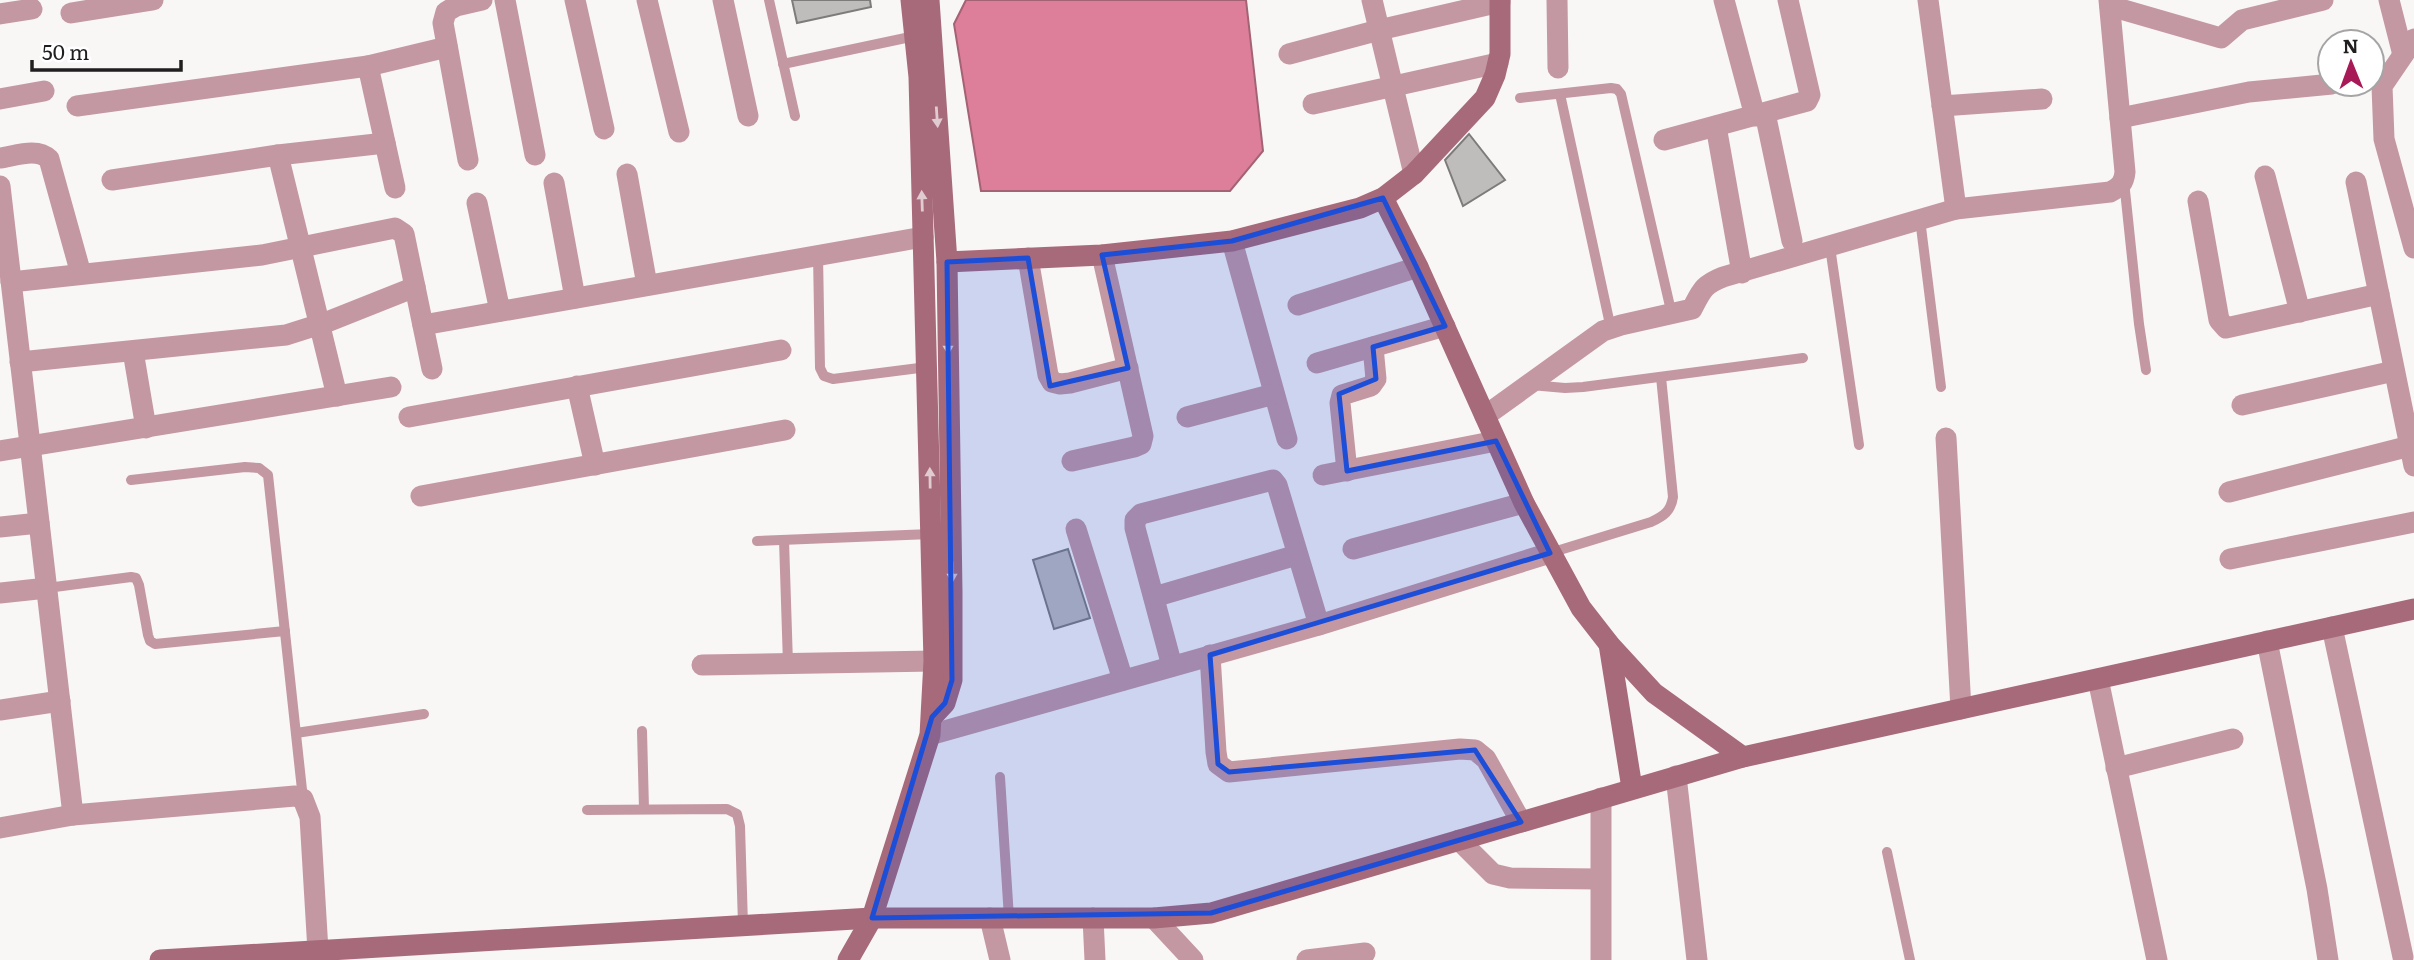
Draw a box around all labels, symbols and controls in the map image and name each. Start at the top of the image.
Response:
scale bar [32,28,180,72]
north arrow [2316,28,2386,98]
text: N [2342,31,2359,59]
text: 50 m [42,35,89,66]
one-way arrow [932,106,943,128]
one-way arrow [917,190,928,212]
one-way arrow [942,333,954,355]
one-way arrow [924,467,936,489]
one-way arrow [946,561,958,583]

